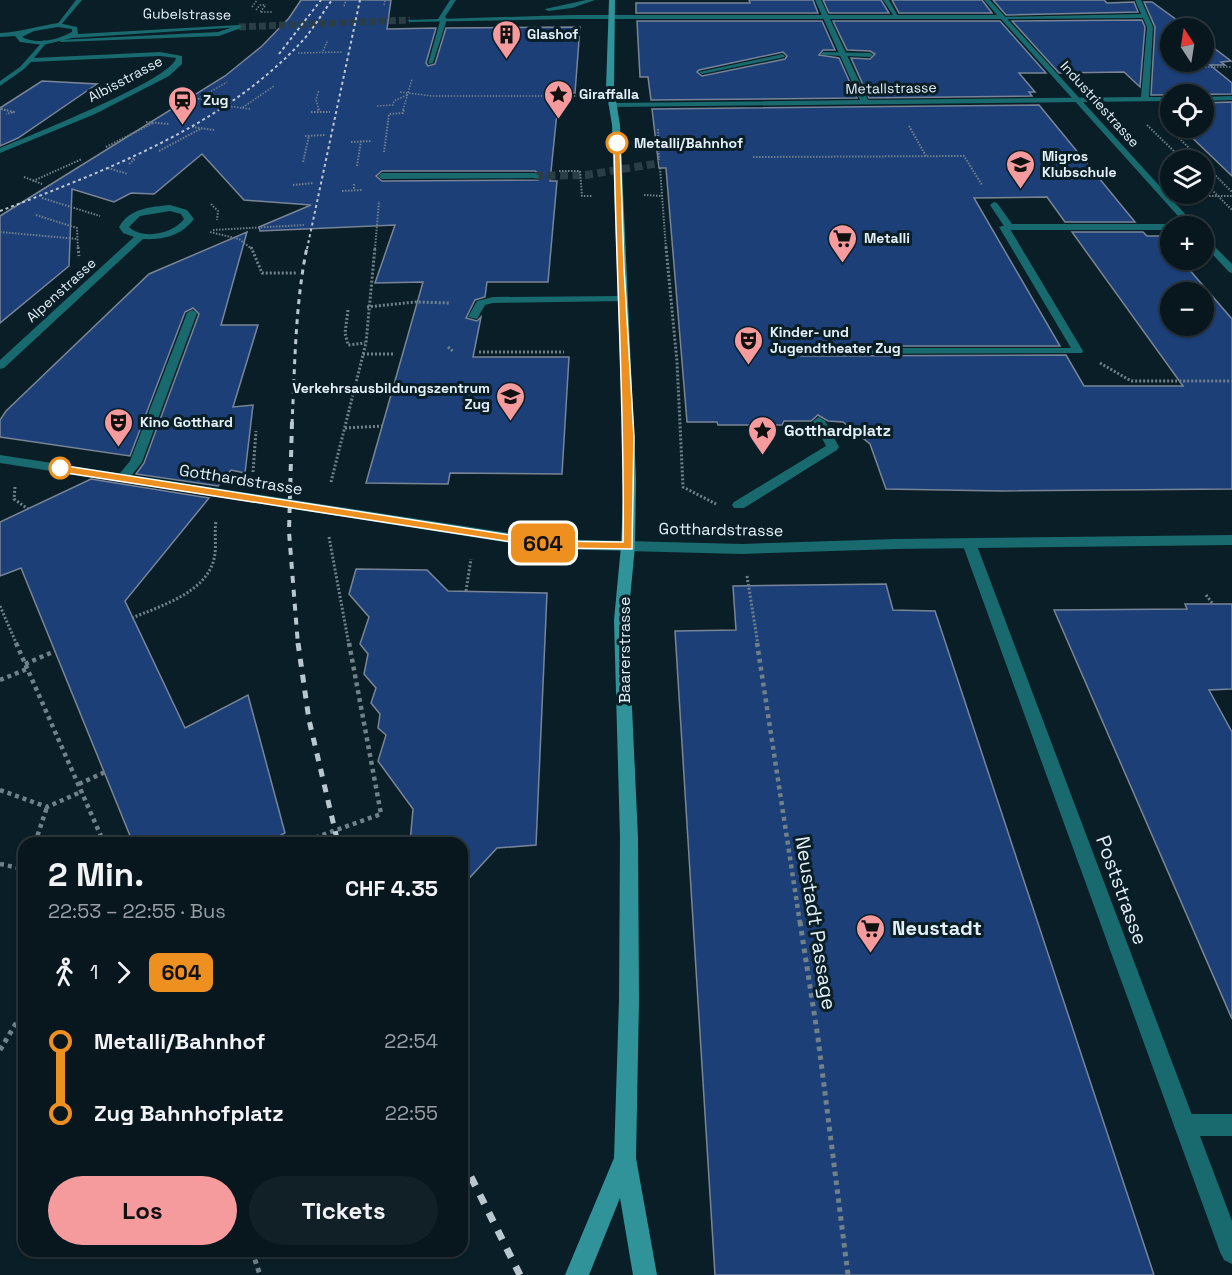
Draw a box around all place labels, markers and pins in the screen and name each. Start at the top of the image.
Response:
building icon: Glashof [490,18,522,60]
place label: Glashof [527,25,578,43]
place icon: Giraffalla [542,78,574,120]
station icon: Zug [166,84,198,126]
place label: Giraffalla [579,85,639,103]
place label: Zug [203,91,229,109]
marker: Metalli/Bahnhof [606,132,628,154]
place label: Metalli/Bahnhof [634,134,743,152]
place label: Migros Klubschule [1042,147,1117,181]
school or university icon: Migros Klubschule [1005,148,1037,190]
supermarket icon: Metalli [827,222,859,264]
place label: Metalli [864,229,910,247]
place label: Kinder- und Jugendtheater Zug [770,323,901,357]
theatre icon: Kinder- und Jugendtheater Zug [733,324,765,366]
place label: Verkehrsausbildungszentrum Zug [292,379,490,413]
school or university icon: Verkehrsausbildungszentrum Zug [495,380,527,422]
theatre icon: Kino Gotthard [103,406,135,448]
place label: Kino Gotthard [140,413,233,431]
place icon: Gotthardplatz [747,414,779,456]
place label: Gotthardplatz [784,420,891,441]
unlabelled marker [49,457,71,479]
supermarket icon: Neustadt [855,912,887,954]
place label: Neustadt [892,915,982,941]

